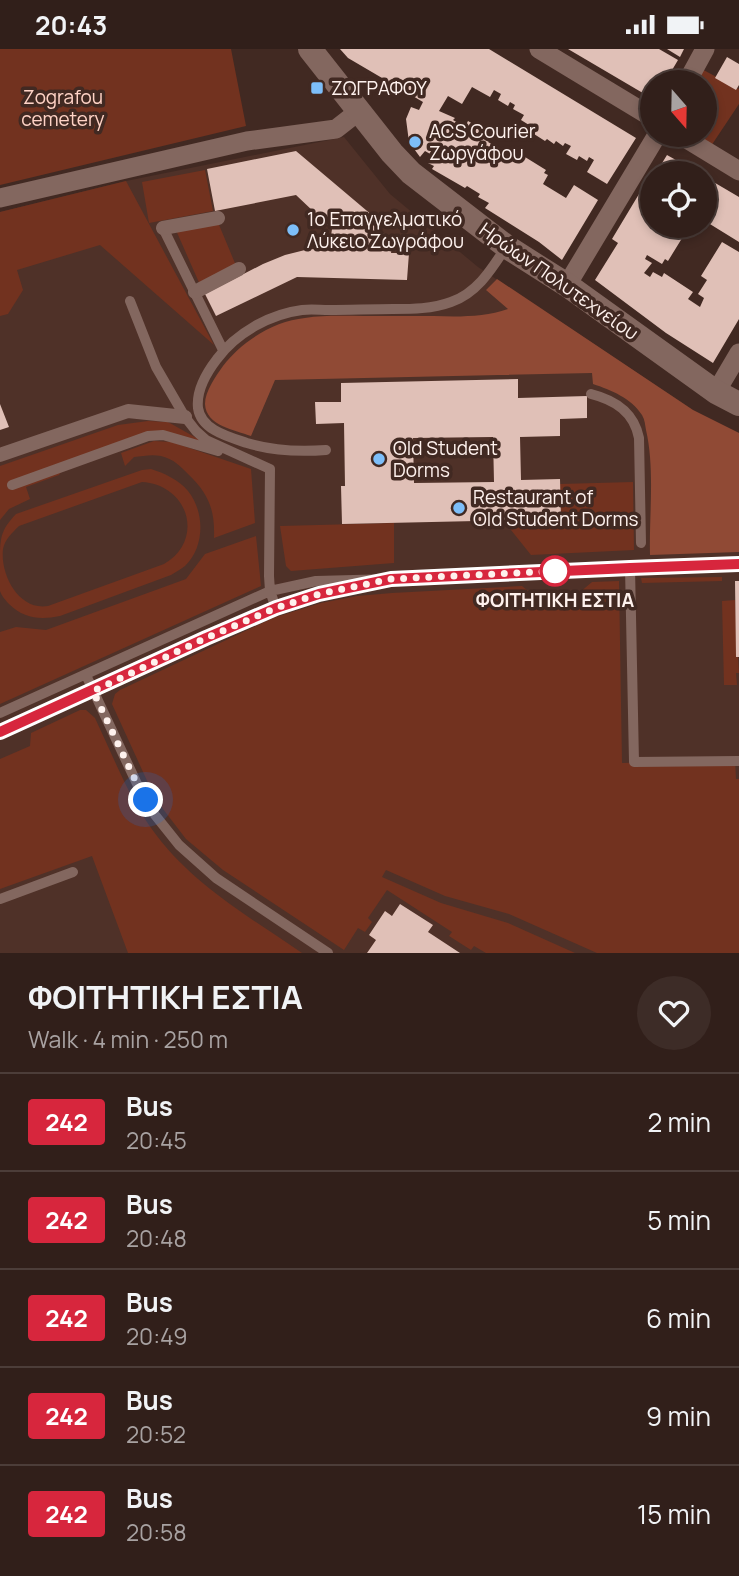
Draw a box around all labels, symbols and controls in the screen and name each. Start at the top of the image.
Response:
text: 20:43 [35,7,107,43]
north arrow [640,70,718,147]
map controls [640,70,717,238]
place label: ΖΩΓΡΑΦΟΥ [331,75,427,101]
marker: ΖΩΓΡΑΦΟΥ [309,80,325,96]
park label: Zografou cemetery [21,84,105,132]
place label: ACS Courier Ζωργάφου [429,118,536,166]
marker: ACS Courier Ζωργάφου [407,134,423,150]
button: locate [640,161,717,238]
place label: 1ο Επαγγελματικό Λύκειο Ζωγράφου [307,206,464,254]
street label: Ηρώων Πολυτεχνείου [474,216,644,346]
marker: 1ο Επαγγελματικό Λύκειο Ζωγράφου [285,222,301,238]
place label: Old Student Dorms [393,435,498,483]
marker: Old Student Dorms [371,451,387,467]
place label: Restaurant of Old Student Dorms [473,484,639,532]
marker: Restaurant of Old Student Dorms [451,500,467,516]
marker: ΦΟΙΤΗΤΙΚΗ ΕΣΤΙΑ [540,556,570,586]
place label: ΦΟΙΤΗΤΙΚΗ ΕΣΤΙΑ [476,587,634,613]
your location [128,782,163,817]
text: ΦΟΙΤΗΤΙΚΗ ΕΣΤΙΑ [28,974,303,1019]
button: heart [637,976,711,1050]
text: Walk · 4 min · 250 m [28,1023,228,1055]
text: Bus [126,1088,173,1124]
text: 2 min [647,1104,711,1140]
text: 242 [45,1105,88,1138]
text: 20:45 [126,1124,187,1156]
text: Bus [126,1186,173,1222]
text: 5 min [647,1202,711,1238]
text: 242 [45,1203,88,1236]
text: 20:48 [126,1222,187,1254]
text: Bus [126,1284,173,1320]
text: 6 min [646,1300,711,1336]
text: 242 [45,1301,88,1334]
text: 20:49 [126,1320,188,1352]
text: Bus [126,1382,173,1418]
text: 9 min [646,1398,711,1434]
text: 242 [45,1399,88,1432]
text: 20:52 [126,1418,186,1450]
text: Bus [126,1480,173,1516]
text: 15 min [637,1496,711,1532]
text: 242 [45,1497,88,1530]
text: 20:58 [126,1516,187,1548]

